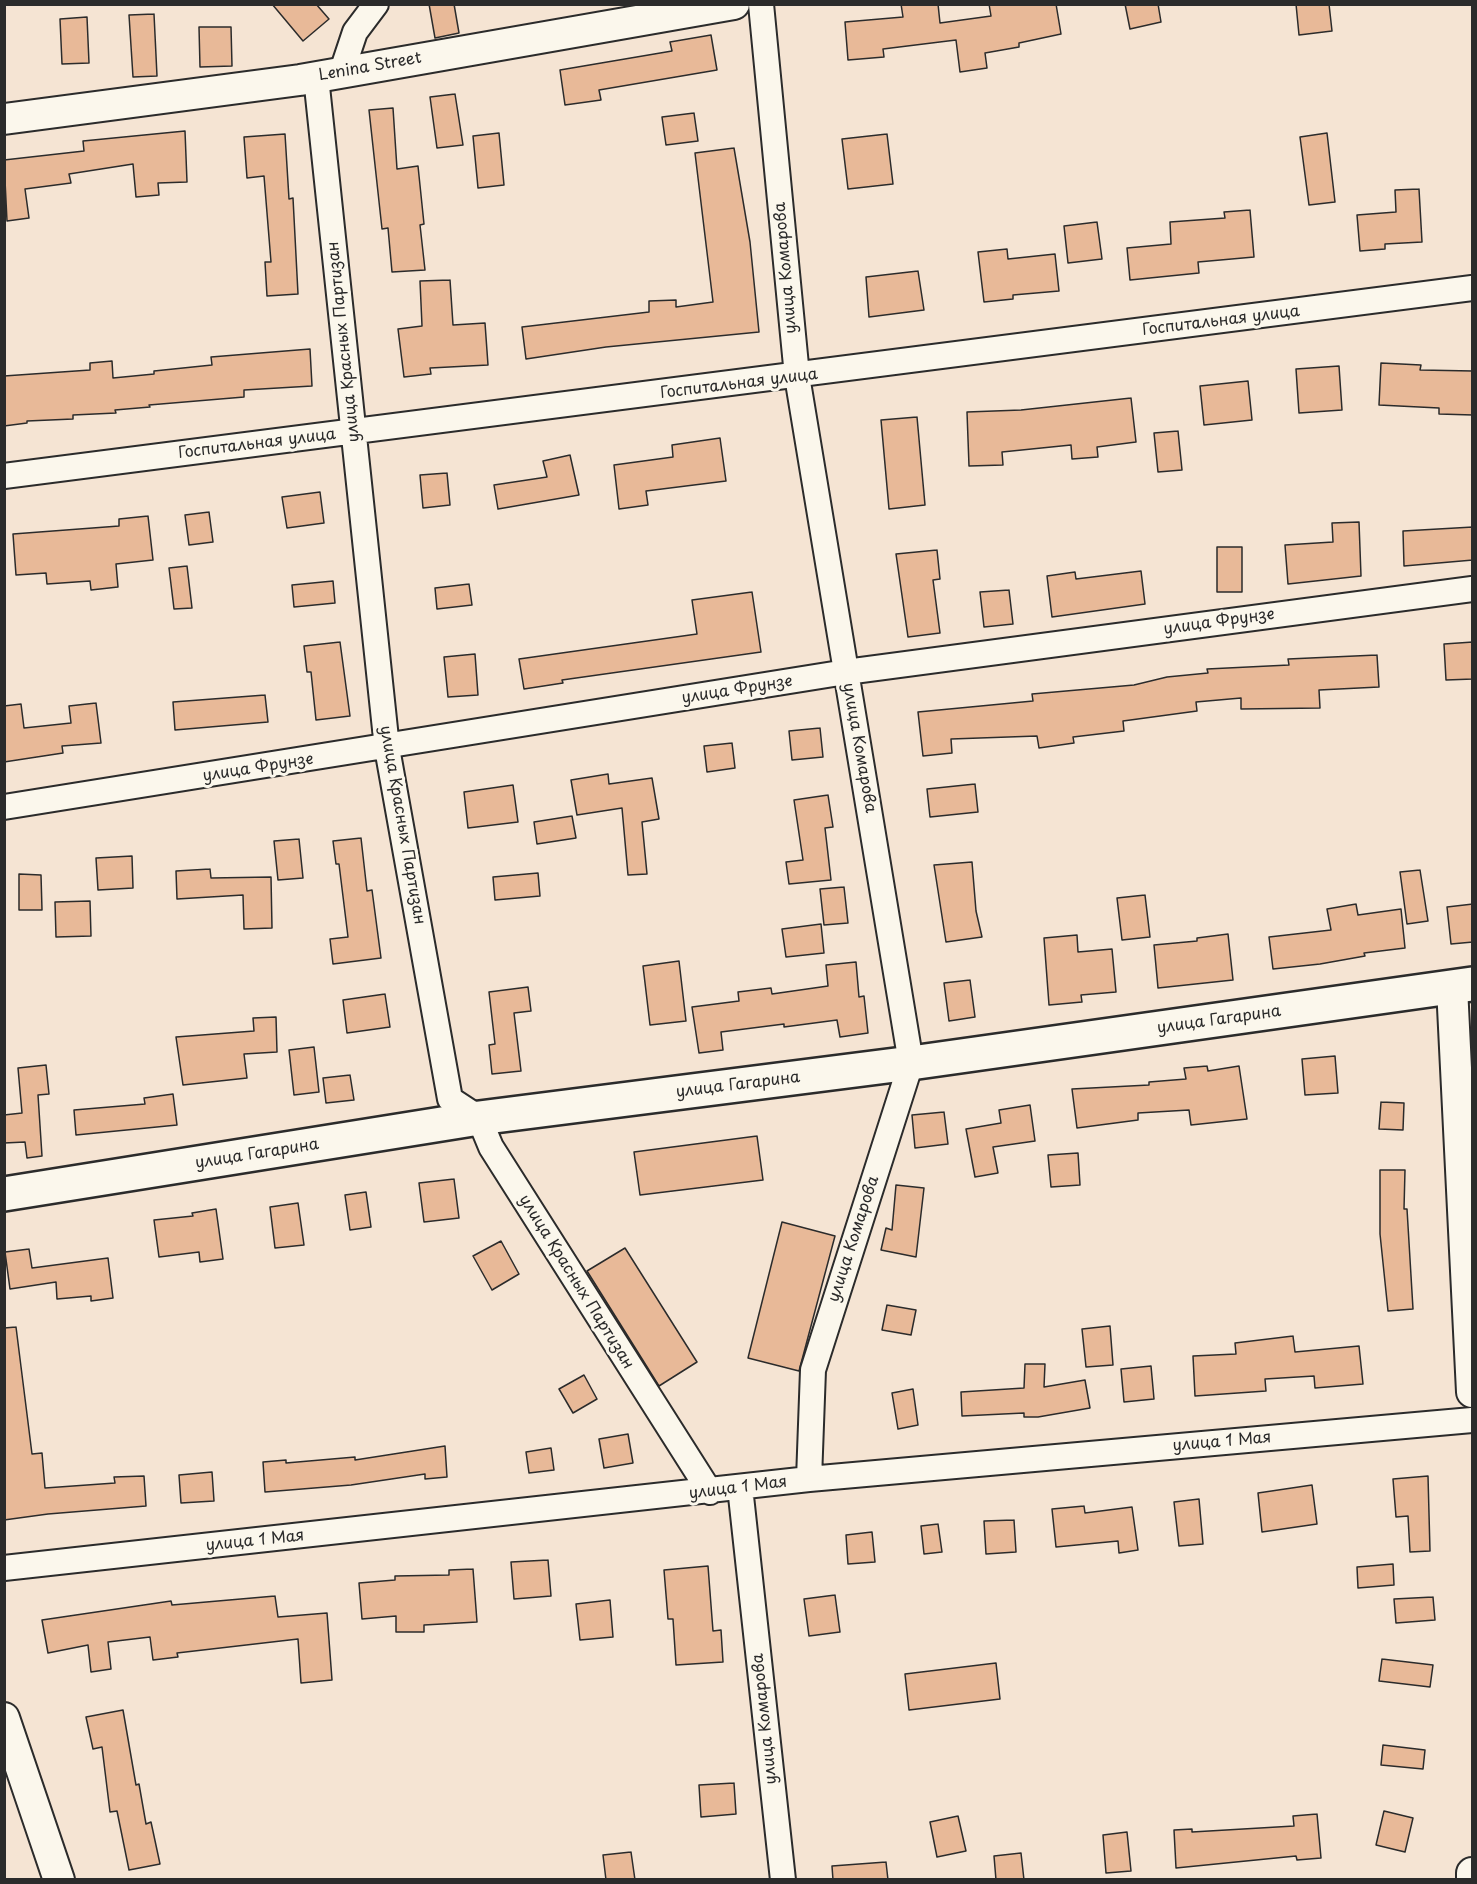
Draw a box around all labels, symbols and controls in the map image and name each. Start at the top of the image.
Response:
street label: Lenina Street [317,49,423,85]
street label: улица Комарова [771,202,801,334]
street label: улица Красных Партизан [324,241,364,443]
street label: Госпитальная улица [1141,302,1301,340]
street label: Госпитальная улица [659,365,819,403]
street label: Госпитальная улица [177,425,337,463]
street label: улица Фрунзе [1162,605,1276,639]
street label: улица Фрунзе [680,672,794,708]
street label: улица Комарова [838,681,880,815]
street label: улица Красных Партизан [375,724,429,926]
street label: улица Фрунзе [201,750,315,786]
street label: улица Гагарина [1156,1002,1282,1038]
street label: улица Гагарина [675,1068,801,1102]
street label: улица Гагарина [194,1135,320,1173]
street label: улица Комарова [825,1173,883,1305]
street label: улица Красных Партизан [514,1191,638,1373]
street label: улица 1 Мая [1172,1428,1272,1456]
street label: улица 1 Мая [688,1472,788,1504]
street label: улица 1 Мая [205,1526,305,1556]
street label: улица Комарова [749,1652,781,1786]

